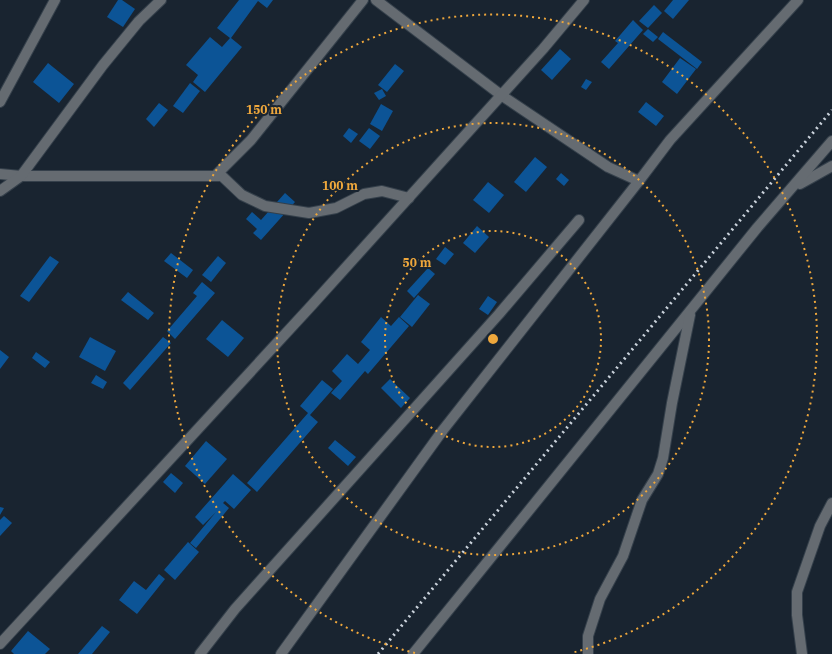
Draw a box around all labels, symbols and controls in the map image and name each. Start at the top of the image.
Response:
text: 150 m [246,102,282,117]
text: 100 m [322,178,358,193]
text: 50 m [403,255,432,270]
centre of rings [486,332,500,346]

